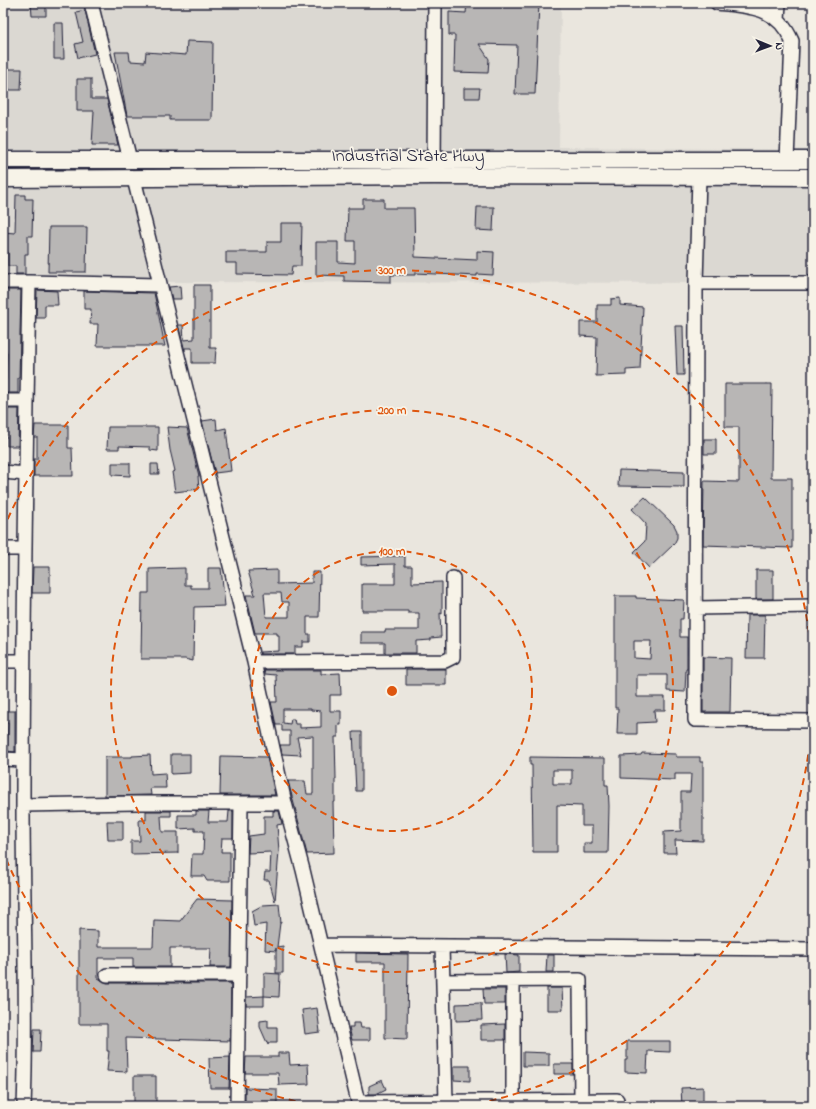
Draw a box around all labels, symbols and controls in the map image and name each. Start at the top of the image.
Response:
north arrow [750,26,790,66]
text: N [771,42,787,50]
street label: Industrial State Hwy [332,144,484,170]
text: 300 m [377,262,407,280]
text: 200 m [377,402,407,420]
text: 100 m [379,543,406,561]
centre of rings [385,684,399,698]

